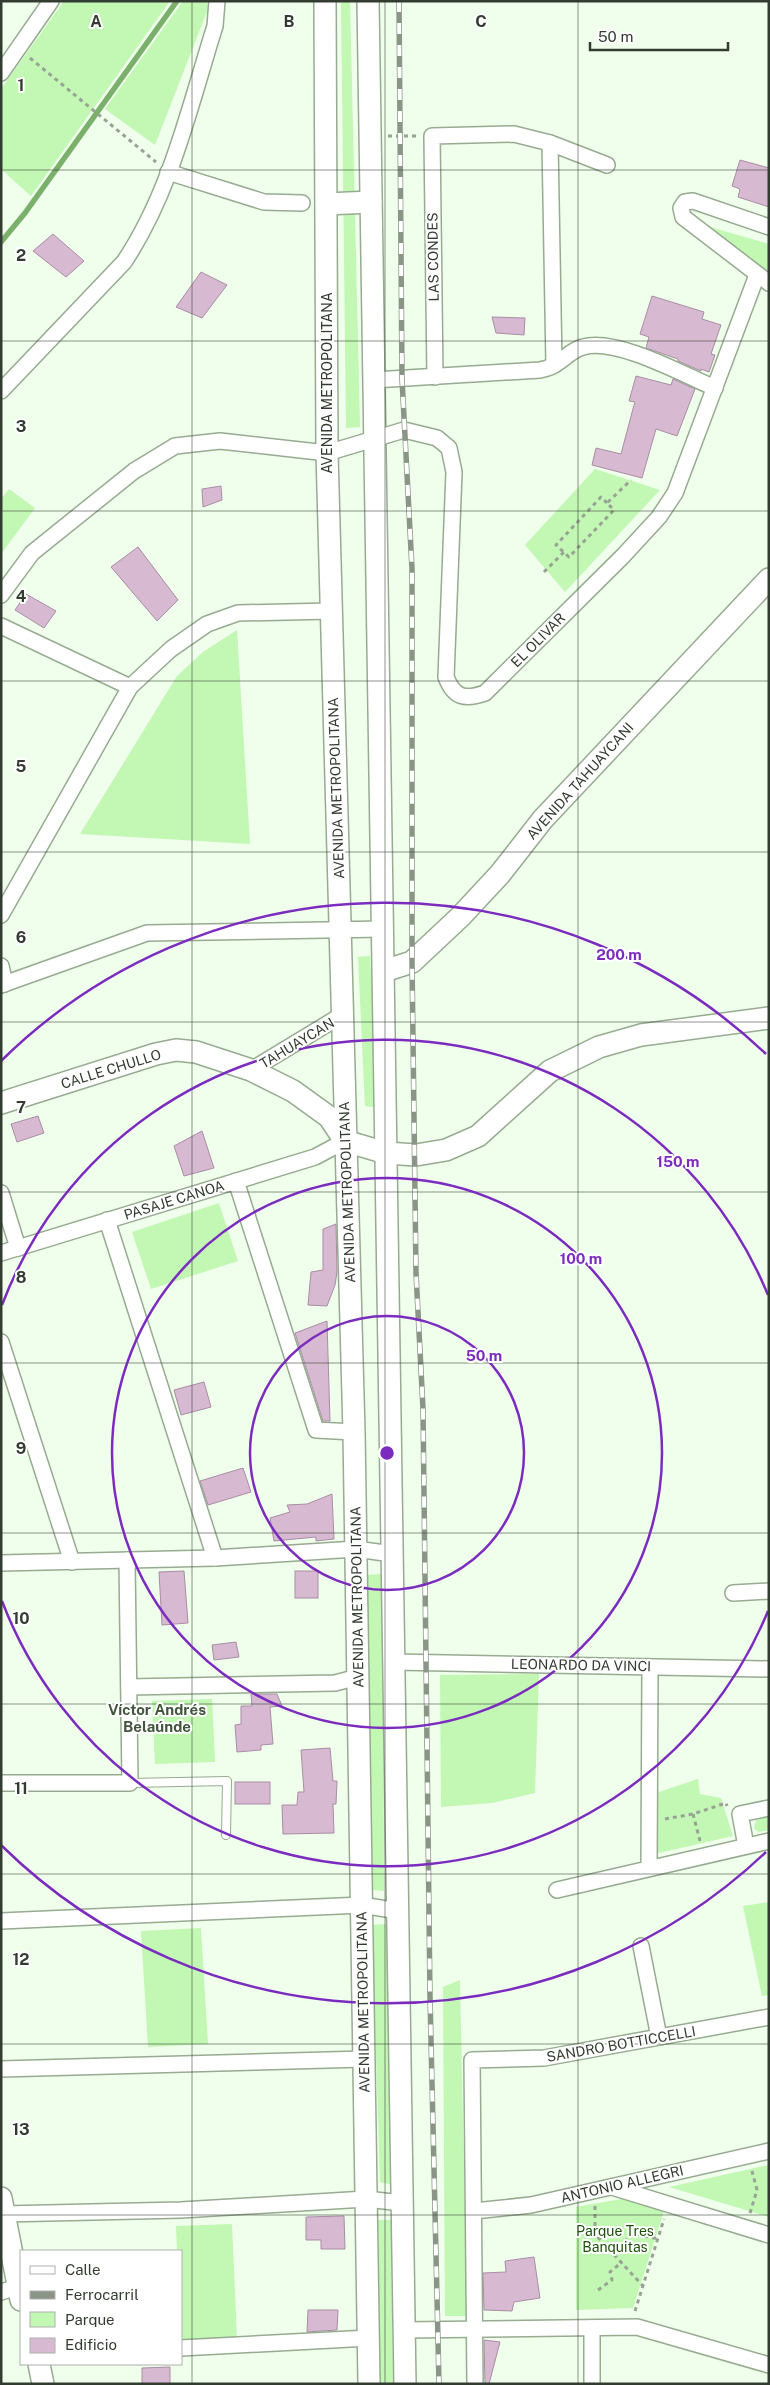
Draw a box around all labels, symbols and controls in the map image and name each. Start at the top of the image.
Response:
text: A [90,12,102,31]
text: B [284,12,295,31]
text: C [475,12,487,31]
scale bar [590,20,728,52]
text: 50 m [598,28,633,45]
text: 1 [18,76,24,95]
street label: LAS CONDES [424,212,442,302]
text: 2 [16,246,26,265]
street label: AVENIDA METROPOLITANA [319,292,335,474]
text: 3 [16,417,26,436]
text: 4 [16,587,27,606]
street label: EL OLIVAR [508,610,568,670]
street label: AVENIDA METROPOLITANA [325,697,347,879]
street label: AVENIDA TAHUAYCANI [523,719,637,843]
text: 5 [16,757,27,776]
text: 6 [16,928,26,947]
text: 200 m [596,946,642,963]
street label: TAHUAYCAN [257,1015,337,1071]
street label: CALLE CHULLO [59,1046,163,1092]
text: 7 [16,1098,26,1117]
street label: AVENIDA METROPOLITANA [336,1101,358,1283]
text: 150 m [656,1153,700,1170]
street label: PASAJE CANOA [122,1177,226,1223]
text: 100 m [560,1250,602,1267]
text: 8 [16,1268,27,1287]
text: 50 m [466,1347,502,1364]
text: 9 [16,1439,26,1458]
centre of rings [378,1444,396,1462]
street label: AVENIDA METROPOLITANA [347,1506,367,1688]
text: 10 [12,1609,30,1628]
street label: LEONARDO DA VINCI [511,1656,651,1674]
district label: Víctor Andrés Belaúnde [108,1701,206,1735]
text: 11 [14,1779,28,1798]
street label: AVENIDA METROPOLITANA [353,1911,373,2093]
text: 12 [12,1950,30,1969]
street label: SANDRO BOTTICCELLI [545,2023,697,2065]
text: 13 [12,2120,30,2139]
street label: ANTONIO ALLEGRI [559,2162,685,2206]
park label: Parque Tres Banquitas [576,2223,654,2255]
legend [20,2250,182,2365]
text: Calle [65,2261,101,2278]
text: Ferrocarril [65,2286,139,2303]
text: Parque [65,2311,115,2328]
text: Edificio [65,2336,117,2353]

